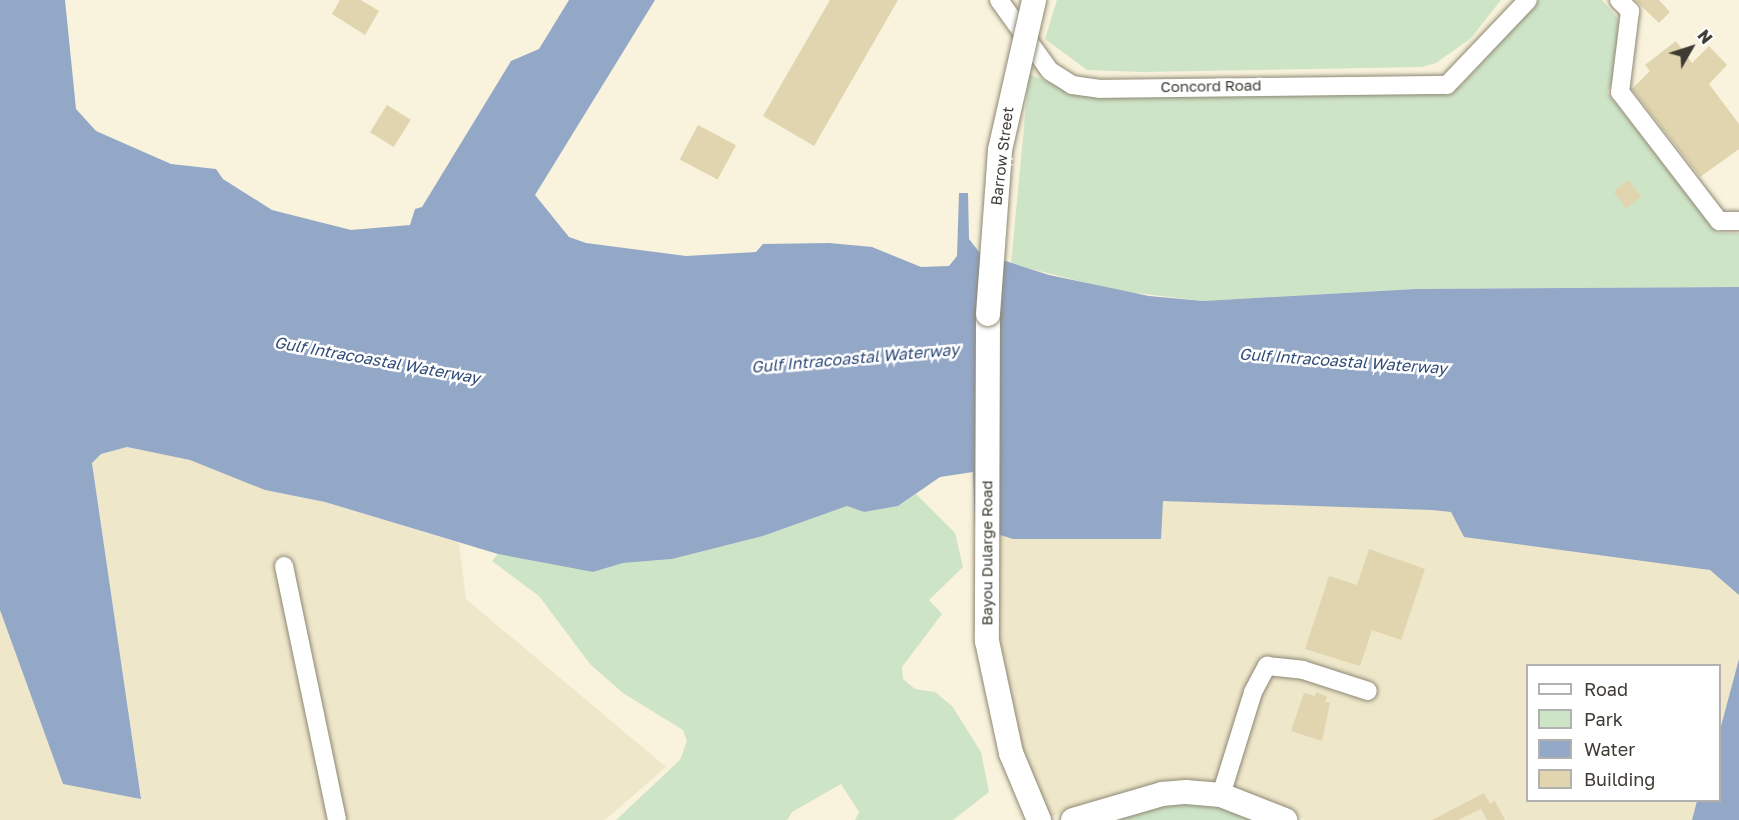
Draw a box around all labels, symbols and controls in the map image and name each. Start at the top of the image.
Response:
north arrow [1661,18,1721,78]
text: N [1693,26,1717,48]
street label: Concord Road [1160,76,1262,96]
street label: Barrow Street [987,106,1017,206]
water label: Gulf Intracoastal Waterway [273,332,481,388]
water label: Gulf Intracoastal Waterway [750,339,960,377]
water label: Gulf Intracoastal Waterway [1238,344,1448,378]
street label: Bayou Dularge Road [978,480,996,626]
legend [1526,664,1721,802]
text: Road [1584,678,1628,700]
text: Park [1584,708,1623,730]
text: Water [1584,738,1635,760]
text: Building [1584,768,1655,790]

